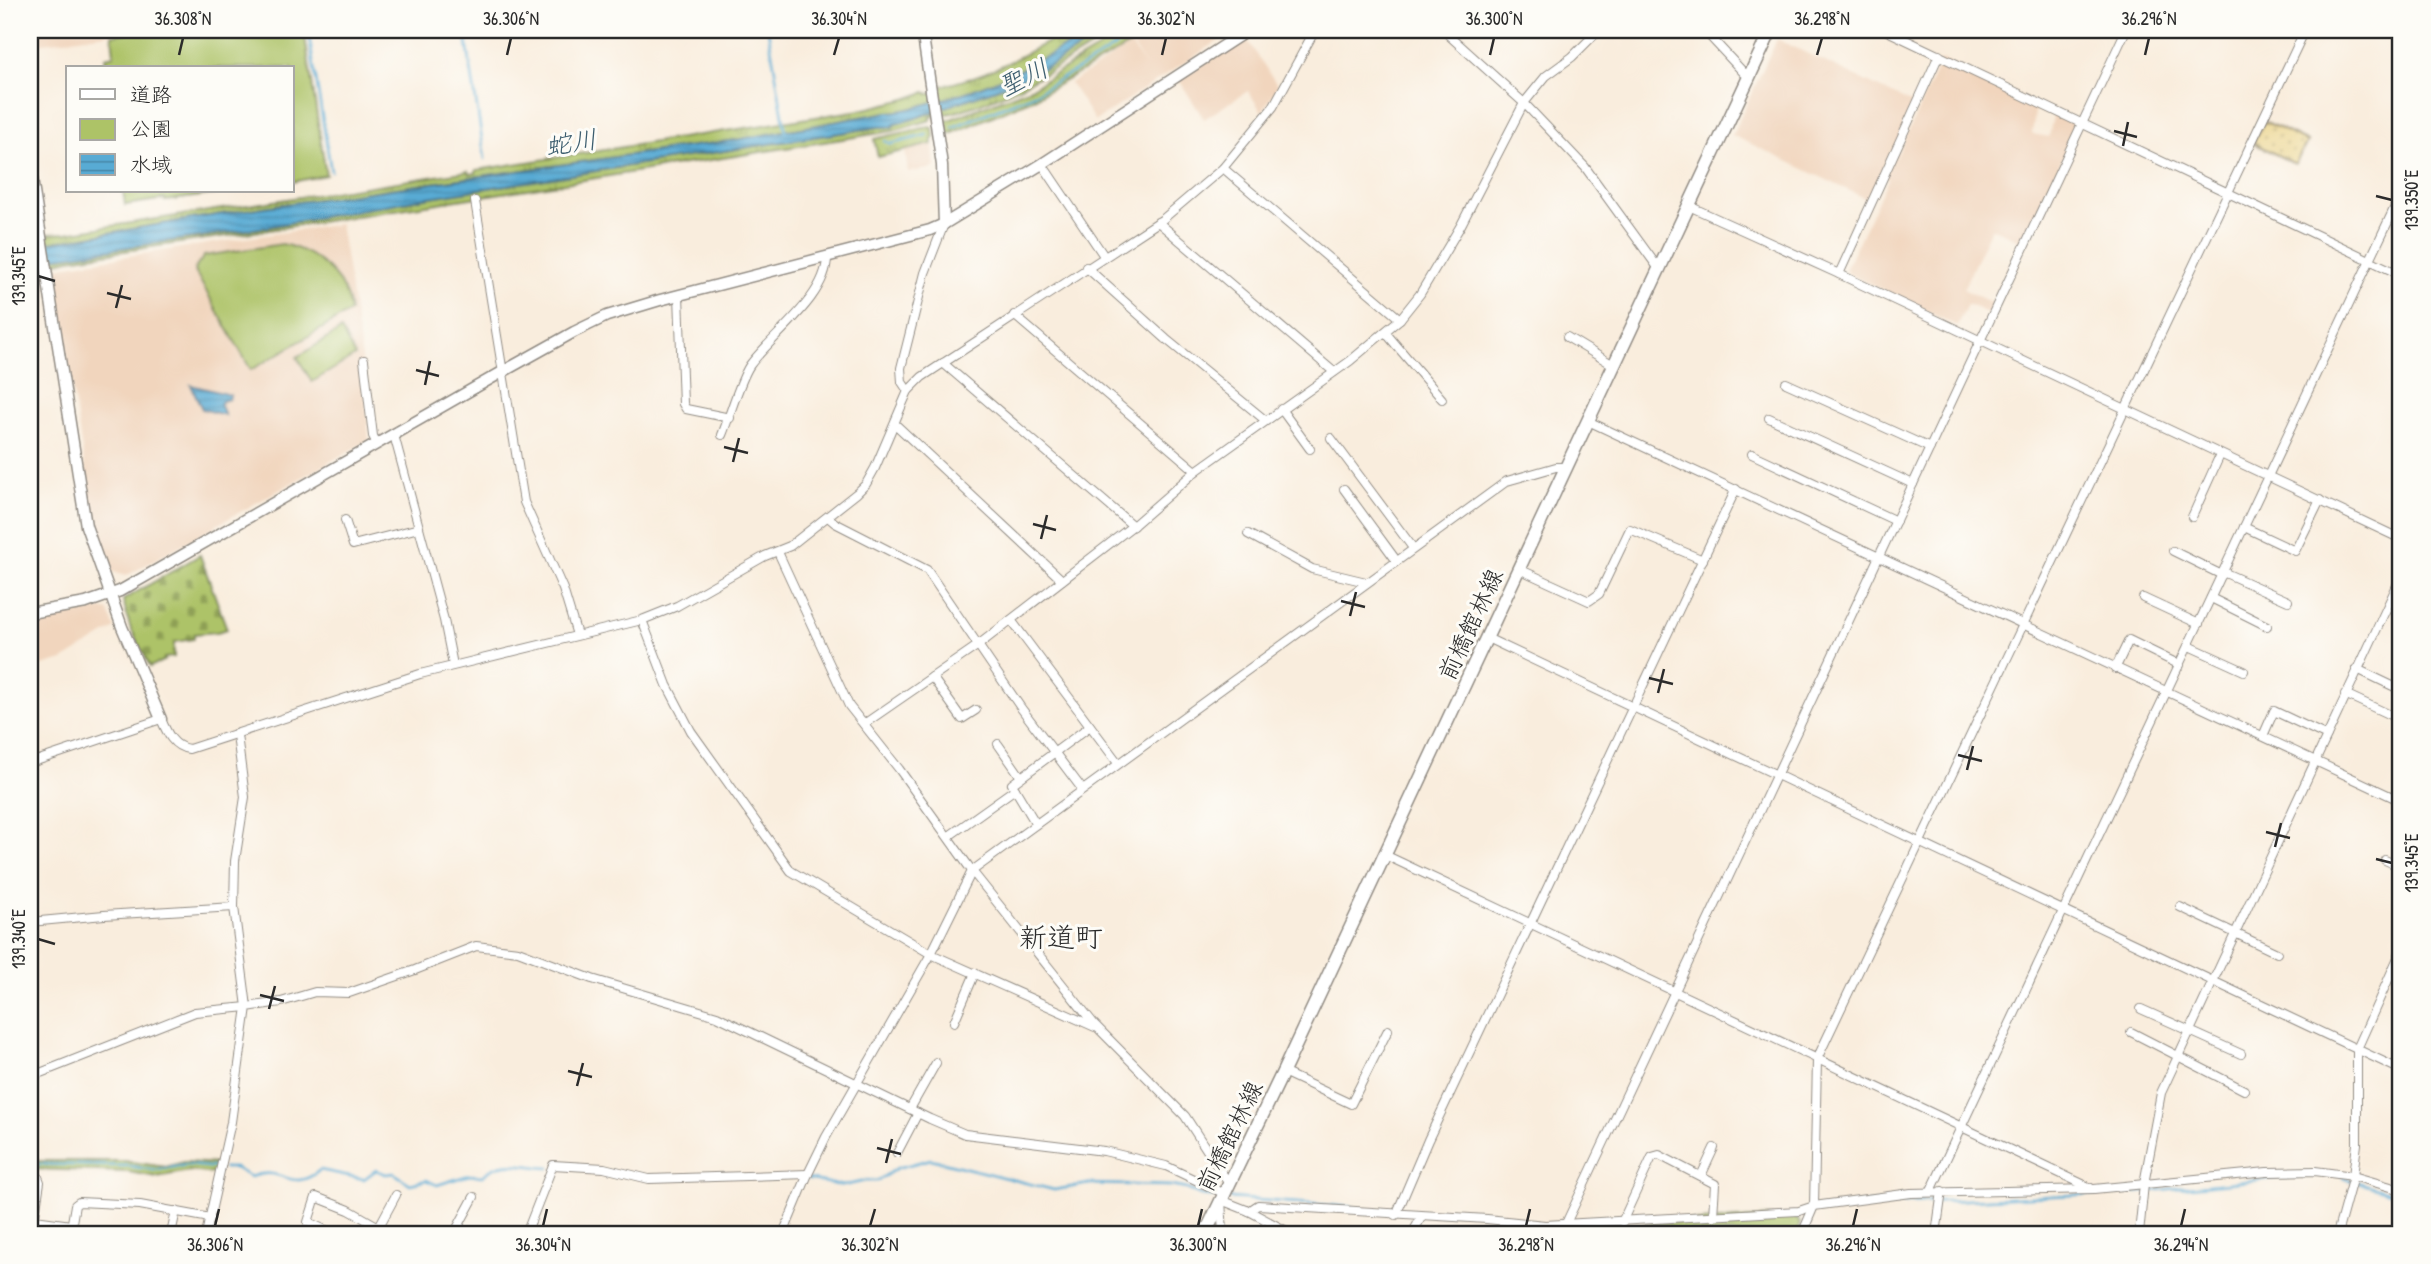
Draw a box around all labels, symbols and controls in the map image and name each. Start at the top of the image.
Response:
text: 36.308°N [155,6,211,31]
text: 36.306°N [483,6,539,31]
text: 36.304°N [811,6,867,31]
text: 36.302°N [1137,6,1195,31]
text: 36.300°N [1465,6,1523,31]
text: 36.298°N [1794,6,1850,31]
text: 36.296°N [2121,6,2177,31]
water label: 聖川 [992,50,1054,104]
legend [66,66,294,192]
text: 道路 [130,80,172,109]
text: 公園 [130,114,172,143]
water label: 蛇川 [543,121,599,163]
text: 水域 [130,150,172,179]
text: 139.350°E [2399,169,2424,230]
text: 139.345°E [6,246,31,306]
street label: 前橋館林線 [1430,563,1510,685]
text: 139.345°E [2399,833,2424,893]
text: 139.340°E [6,909,31,969]
district label: 新道町 [1019,918,1103,956]
street label: 前橋館林線 [1188,1075,1270,1197]
text: 36.306°N [187,1232,243,1257]
text: 36.304°N [515,1232,571,1257]
text: 36.302°N [841,1232,899,1257]
text: 36.300°N [1169,1232,1227,1257]
text: 36.298°N [1498,1232,1554,1257]
text: 36.296°N [1825,1232,1881,1257]
text: 36.294°N [2154,1232,2208,1257]

